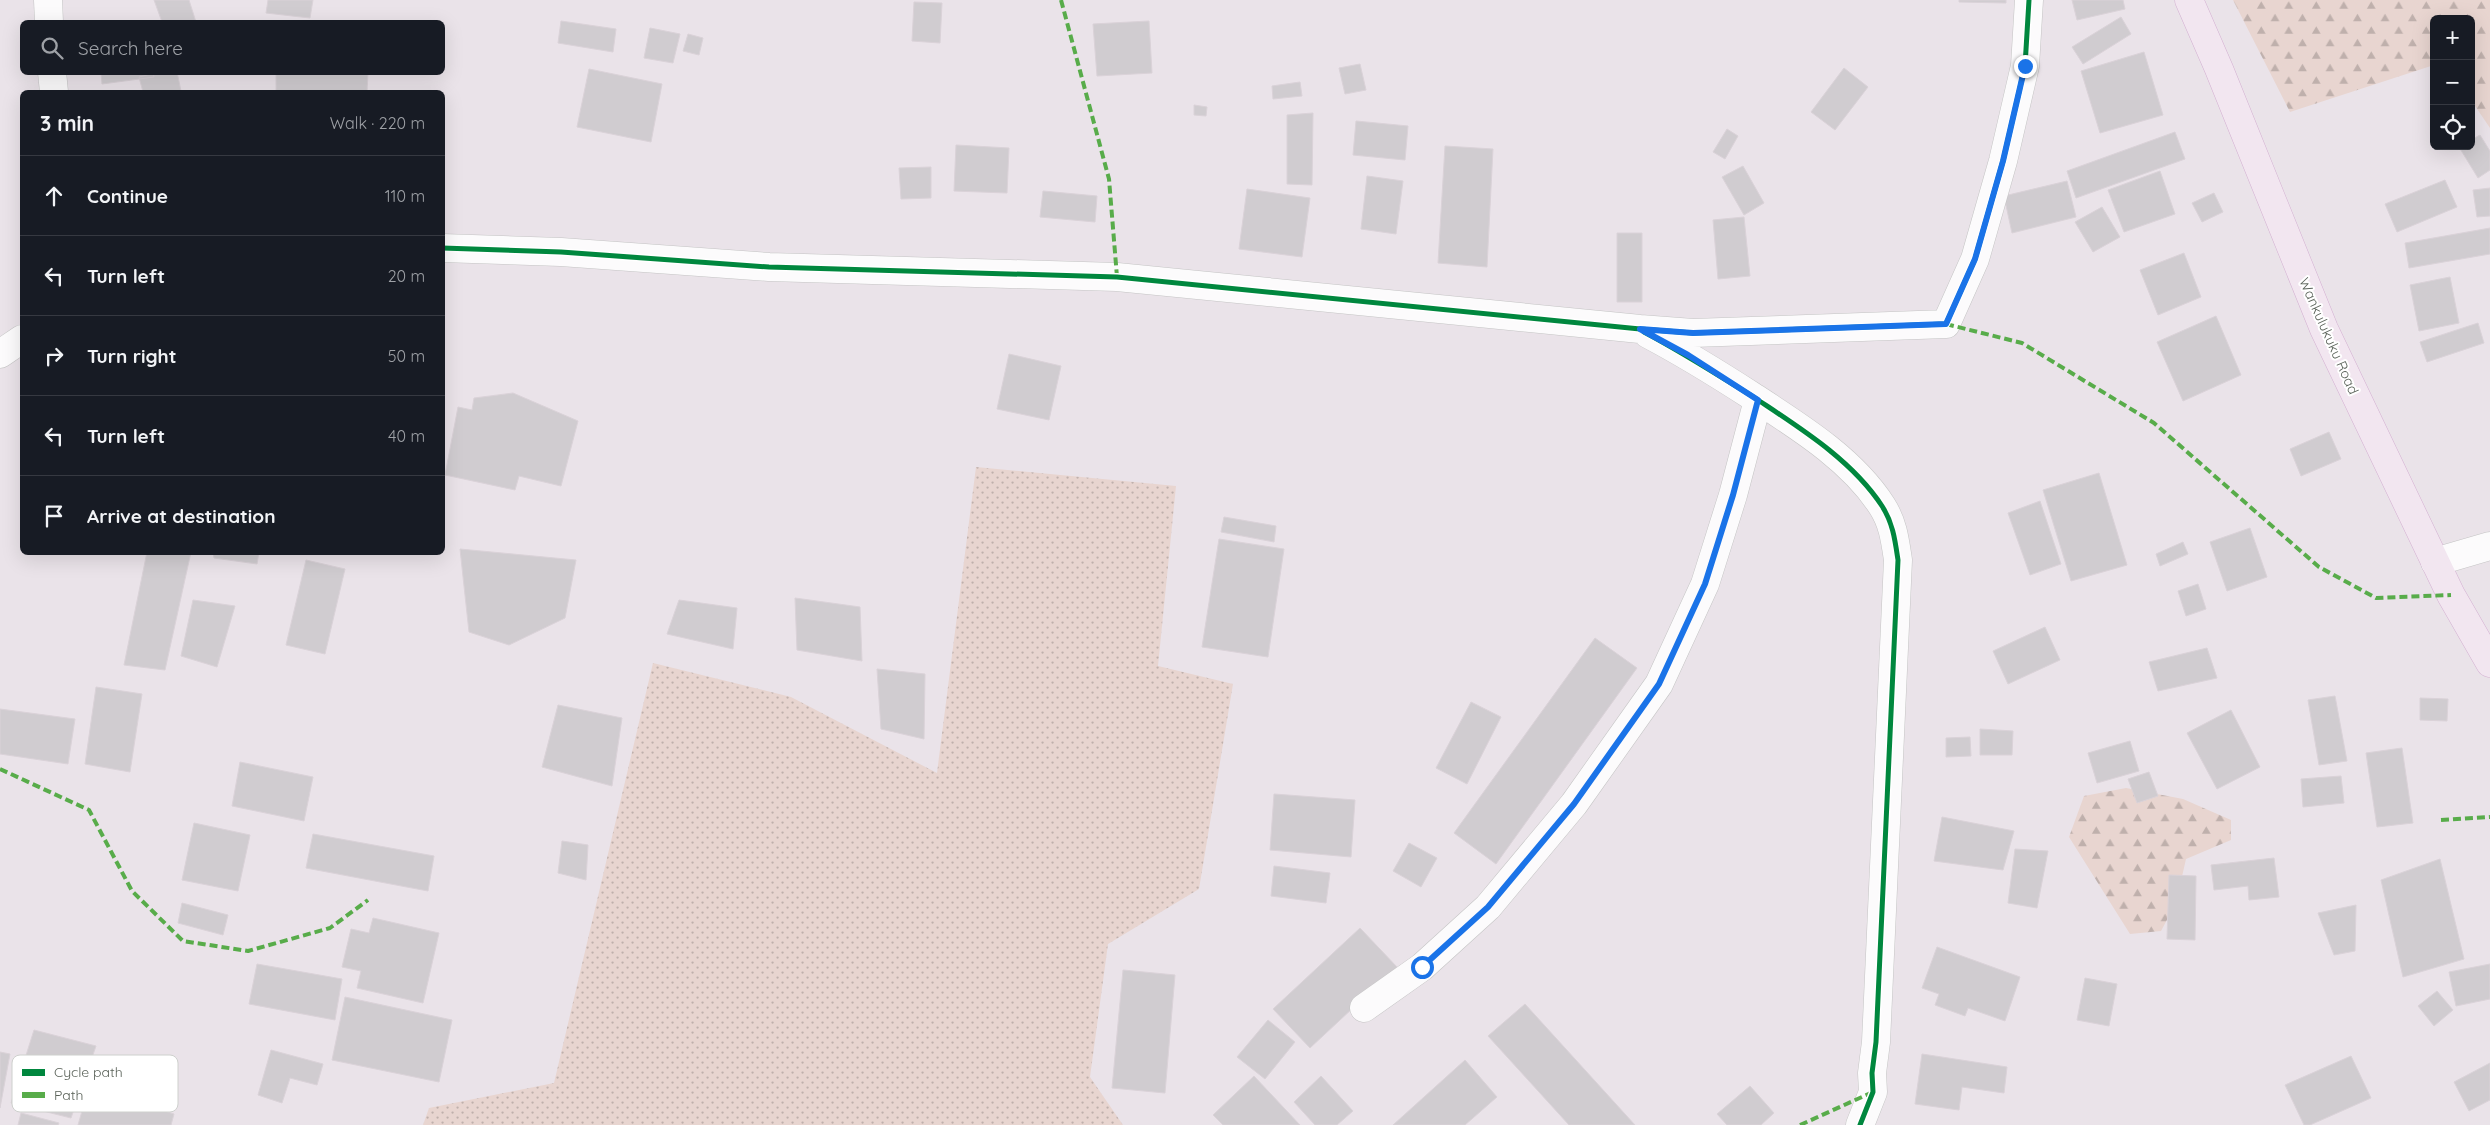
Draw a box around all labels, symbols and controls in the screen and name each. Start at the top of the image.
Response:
map controls [2430,15,2475,150]
button: + [2430,15,2475,60]
search box [20,20,445,75]
icon: search [38,34,66,62]
text: Search here [78,36,183,60]
route end [2014,55,2037,78]
button: − [2430,60,2475,105]
button: locate [2430,105,2475,150]
text: 3 min [40,110,94,136]
text: Walk · 220 m [330,113,425,133]
icon: ahead [40,182,68,210]
text: Continue [87,184,168,208]
text: 110 m [385,186,425,206]
icon: left [40,262,68,290]
text: Turn left [87,264,165,288]
text: 20 m [388,266,425,286]
street label: Wankulukuku Road [2295,275,2363,397]
icon: right [40,342,68,370]
text: Turn right [87,344,176,368]
text: 50 m [388,346,425,366]
icon: left [40,422,68,450]
text: Turn left [87,424,165,448]
text: 40 m [388,426,425,446]
icon: arrive [40,502,68,530]
text: Arrive at destination [87,504,276,528]
route start [1411,956,1434,979]
legend [12,1055,178,1112]
text: Cycle path [54,1063,123,1081]
text: Path [54,1086,83,1104]

